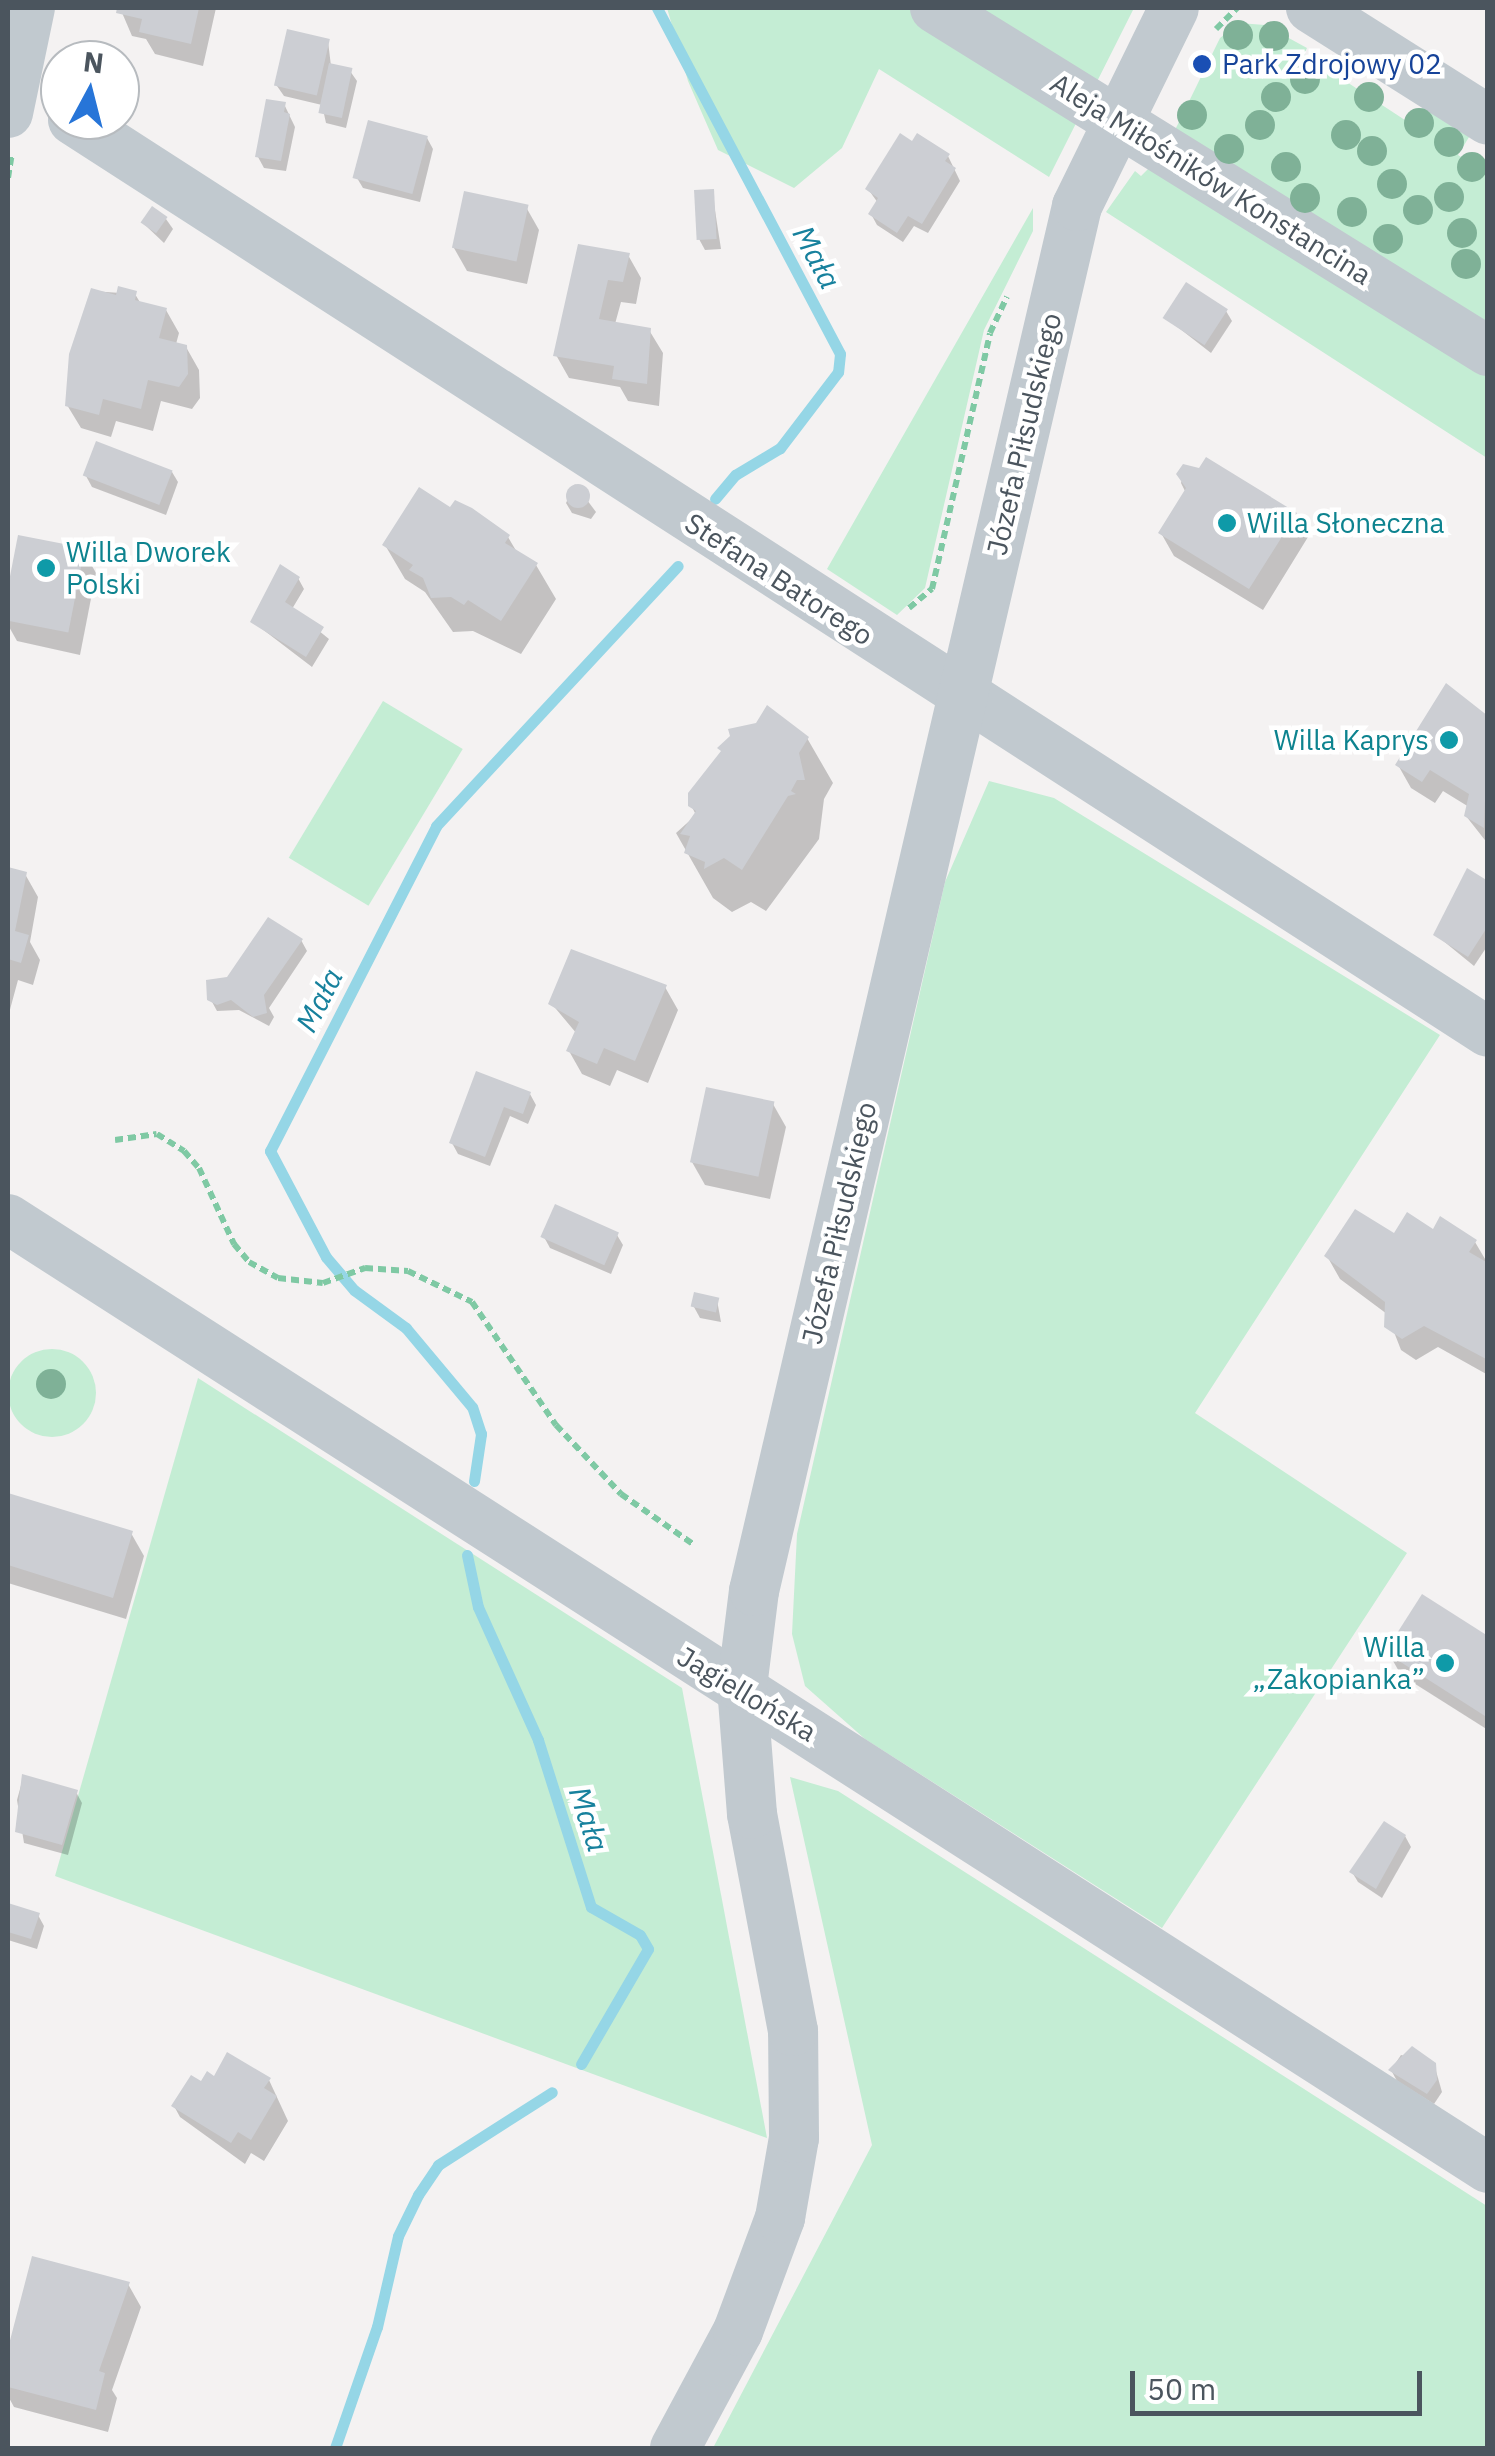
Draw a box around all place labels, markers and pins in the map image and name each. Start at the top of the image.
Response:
place label: Park Zdrojowy 02 [1222,47,1442,81]
marker: Park Zdrojowy 02 [1191,53,1213,75]
place label: Willa Słoneczna [1247,506,1445,540]
marker: Willa Słoneczna [1216,512,1238,534]
place label: Willa Dworek Polski [66,535,231,601]
marker: Willa Dworek Polski [35,557,57,579]
place label: Willa Kaprys [1274,723,1429,757]
marker: Willa Kaprys [1438,729,1460,751]
place label: Willa „Zakopianka” [1253,1630,1425,1696]
marker: Willa „Zakopianka” [1434,1652,1456,1674]

